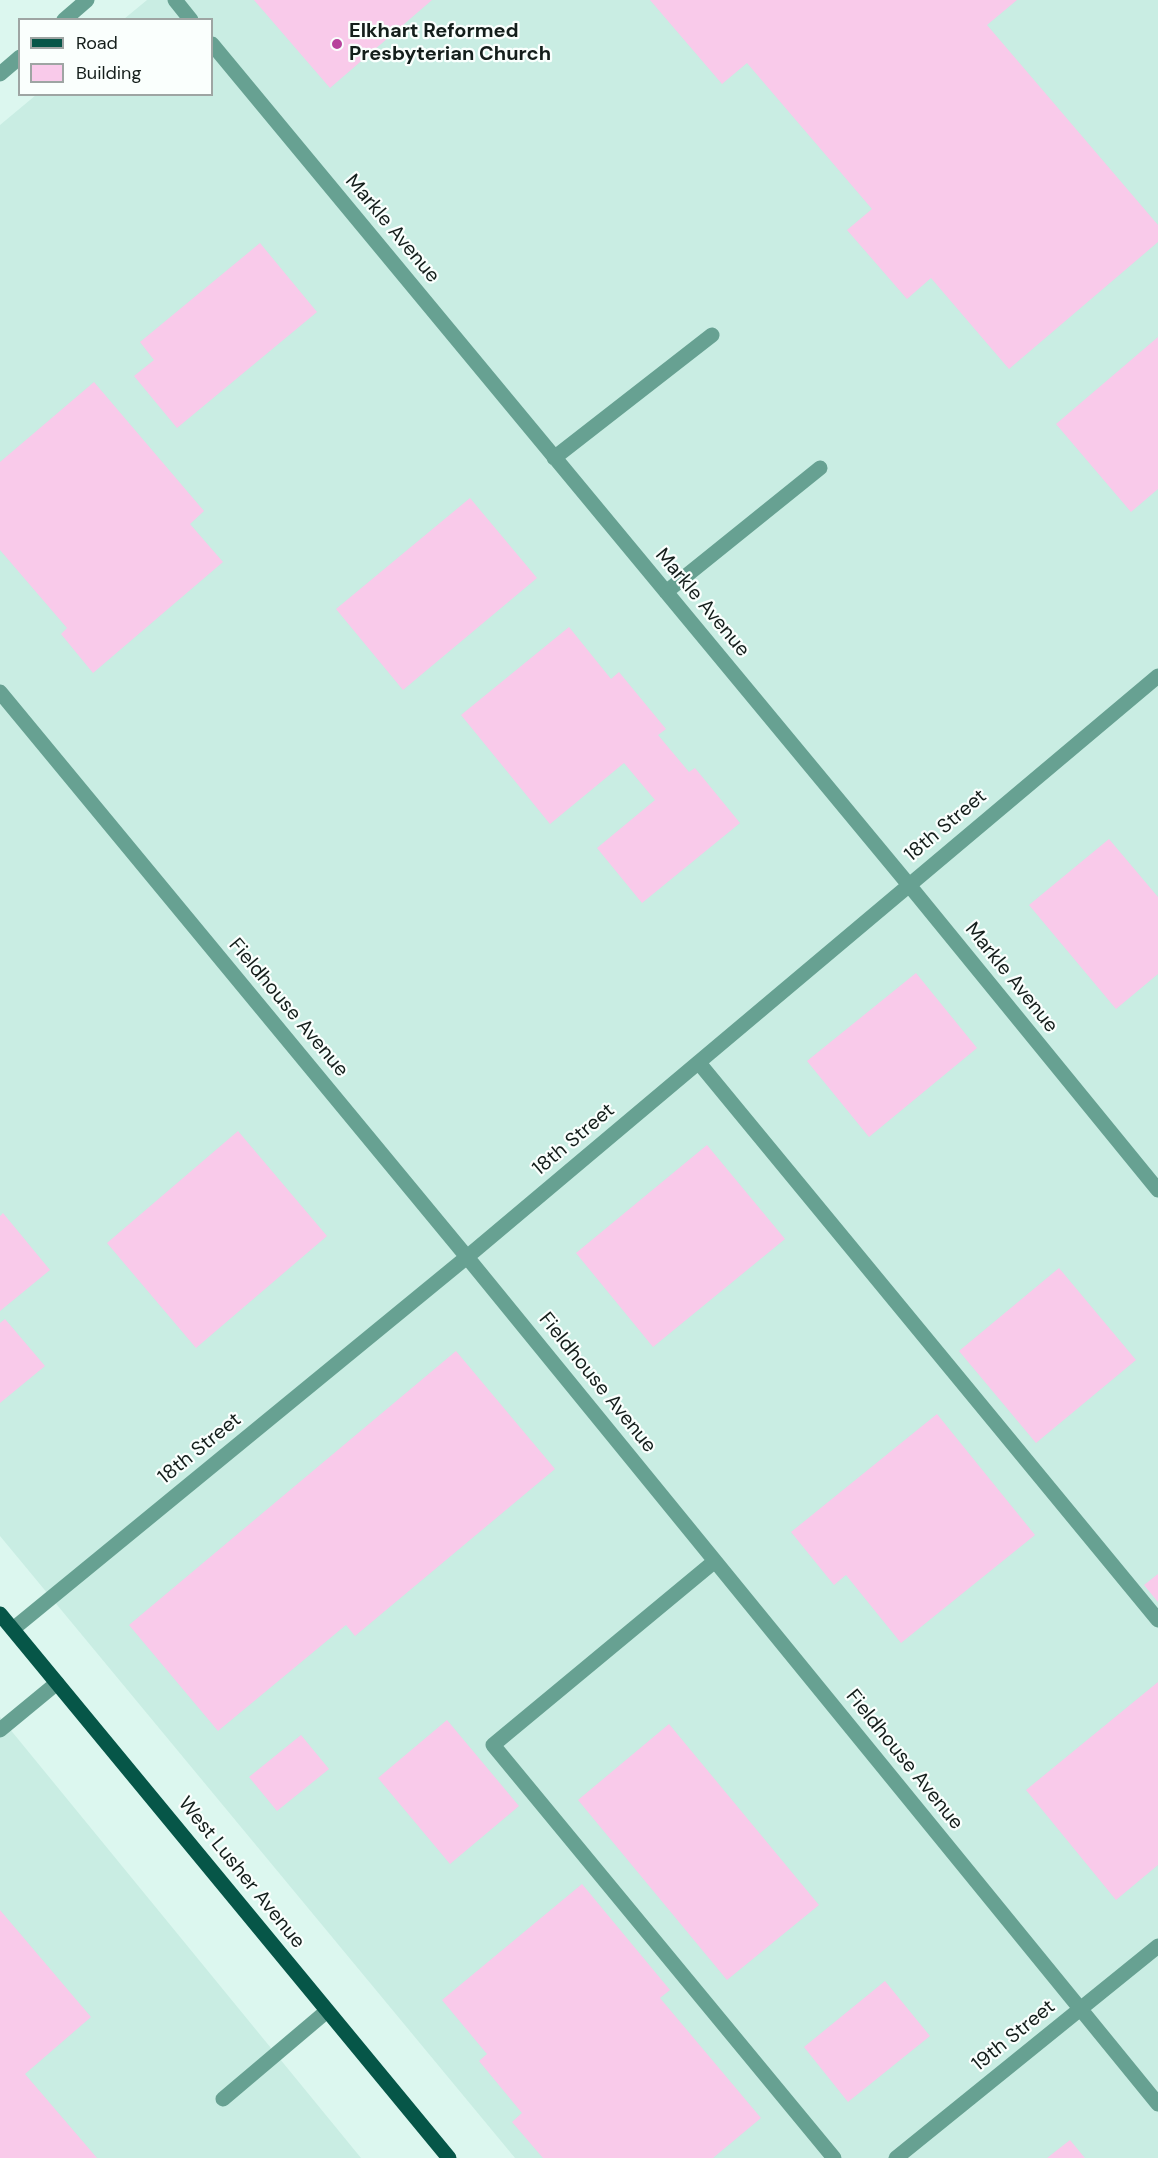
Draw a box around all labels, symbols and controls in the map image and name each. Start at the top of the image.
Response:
legend [18,18,213,96]
place label: Elkhart Reformed Presbyterian Church [349,20,551,67]
text: Road [76,31,118,55]
marker: Elkhart Reformed Presbyterian Church [330,37,344,51]
text: Building [76,61,141,85]
street label: Markle Avenue [340,170,444,288]
street label: Markle Avenue [650,544,754,662]
street label: 18th Street [900,785,992,867]
street label: Markle Avenue [959,918,1063,1038]
street label: Fieldhouse Avenue [223,934,353,1082]
street label: 18th Street [528,1099,620,1181]
street label: Fieldhouse Avenue [533,1308,661,1458]
street label: 18th Street [154,1408,246,1490]
street label: Fieldhouse Avenue [840,1685,968,1835]
street label: West Lusher Avenue [173,1792,309,1954]
street label: 19th Street [968,1995,1060,2077]

